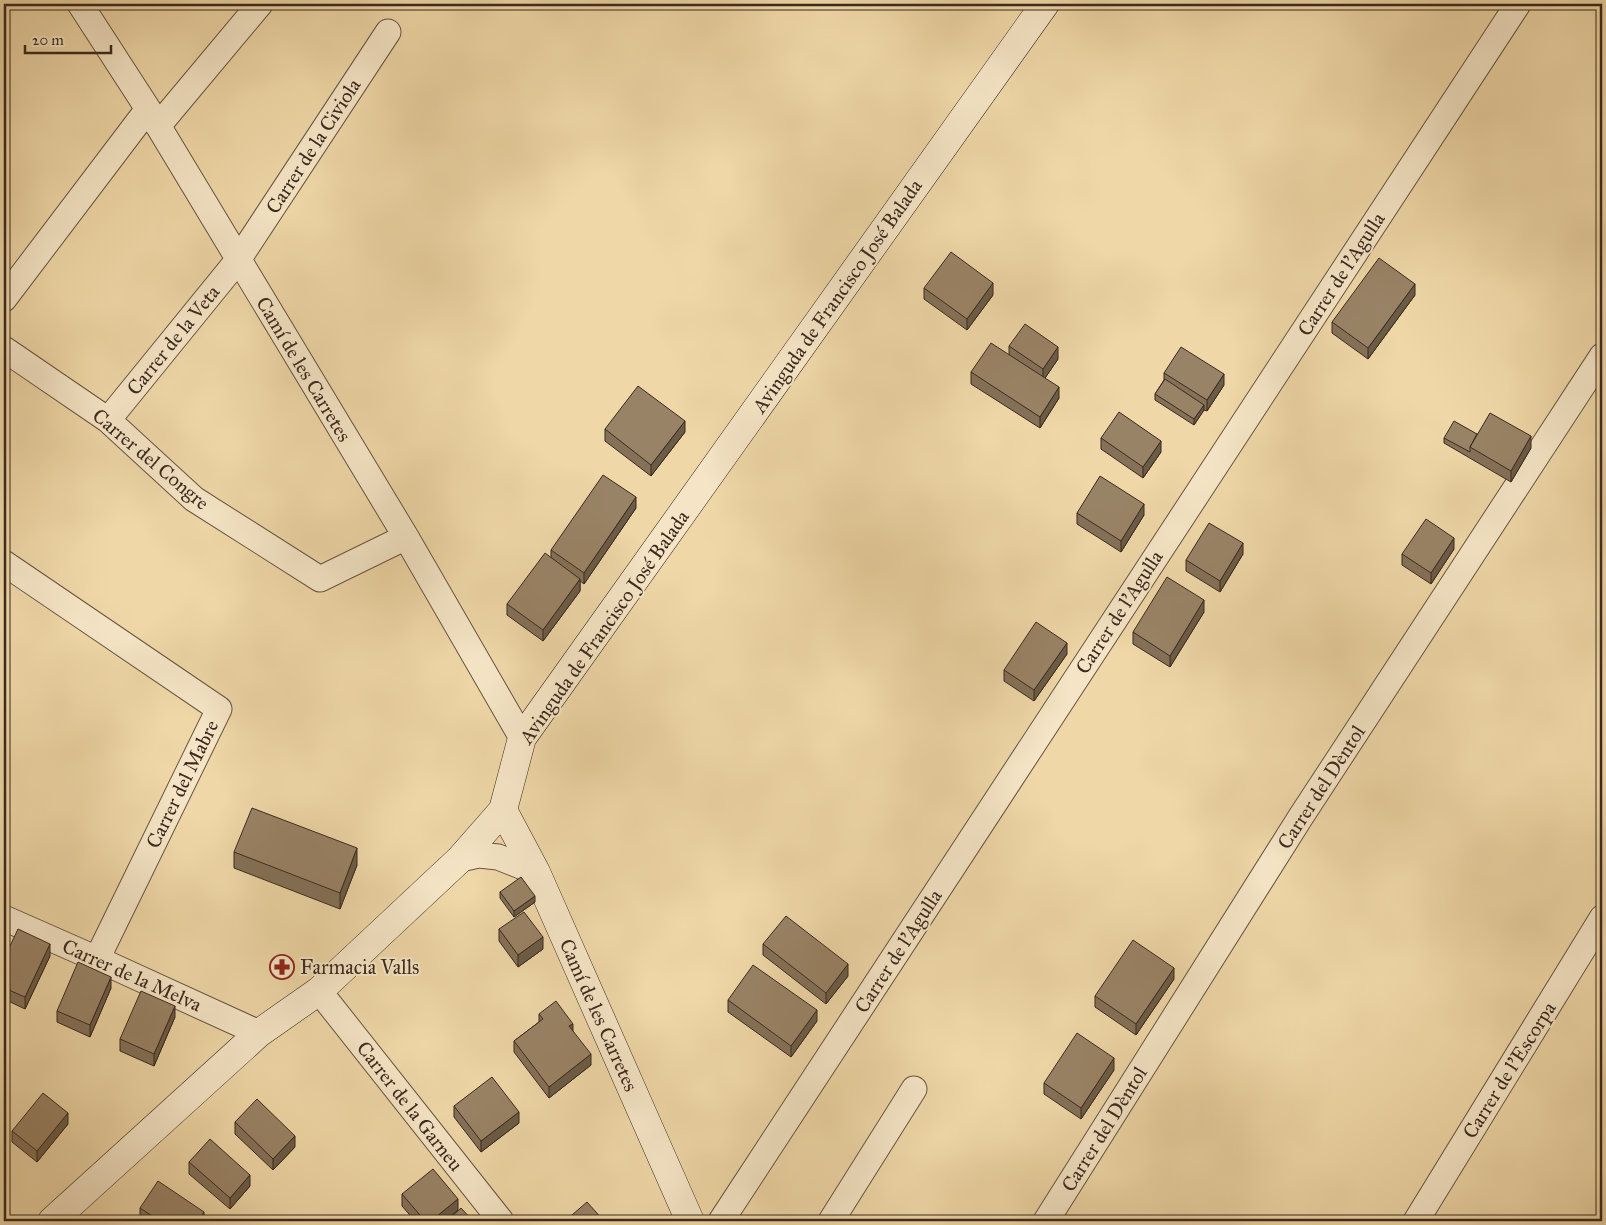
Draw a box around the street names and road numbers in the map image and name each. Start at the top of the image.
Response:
street label: Carrer de la Civiola [260,74,366,218]
street label: Avinguda de Francisco José Balada [746,174,928,419]
street label: Carrer de l'Agulla [1292,207,1391,341]
street label: Carrer de la Veta [121,280,225,400]
street label: Camí de les Carretes [251,292,357,446]
street label: Carrer del Congre [87,403,214,516]
street label: Avinguda de Francisco José Balada [513,505,695,750]
street label: Carrer de l'Agulla [1070,545,1169,679]
street label: Carrer del Mabre [141,716,223,852]
street label: Carrer del Dèntol [1272,720,1370,853]
street label: Carrer de l'Agulla [849,884,948,1018]
street label: Carrer de la Melva [59,934,206,1017]
street label: Camí de les Carretes [555,935,643,1095]
street label: Carrer de l'Escorpa [1457,997,1561,1143]
street label: Carrer de la Garneu [352,1036,468,1176]
street label: Carrer del Dèntol [1056,1062,1152,1196]

